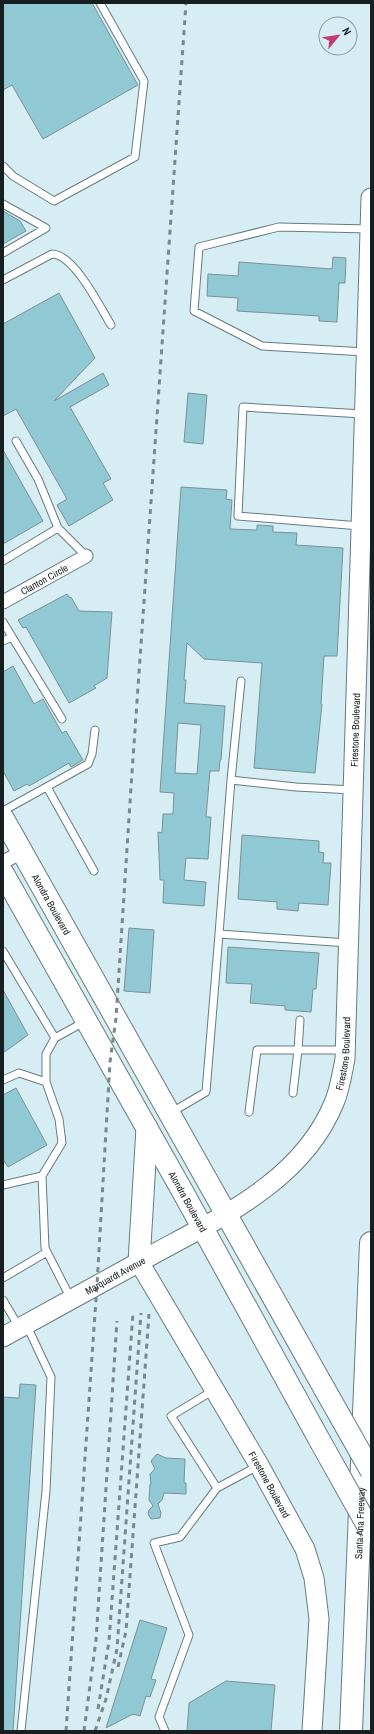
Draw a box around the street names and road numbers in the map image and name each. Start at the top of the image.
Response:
street label: Clanton Circle [18,561,70,598]
street label: Firestone Boulevard [347,693,363,767]
street label: Alondra Boulevard [29,871,74,937]
street label: Firestone Boulevard [332,1017,353,1092]
street label: Alondra Boulevard [165,1168,210,1234]
street label: Marquardt Avenue [83,1253,148,1297]
street label: Firestone Boulevard [246,1449,293,1520]
street label: Santa Ana Freeway [352,1486,368,1559]

